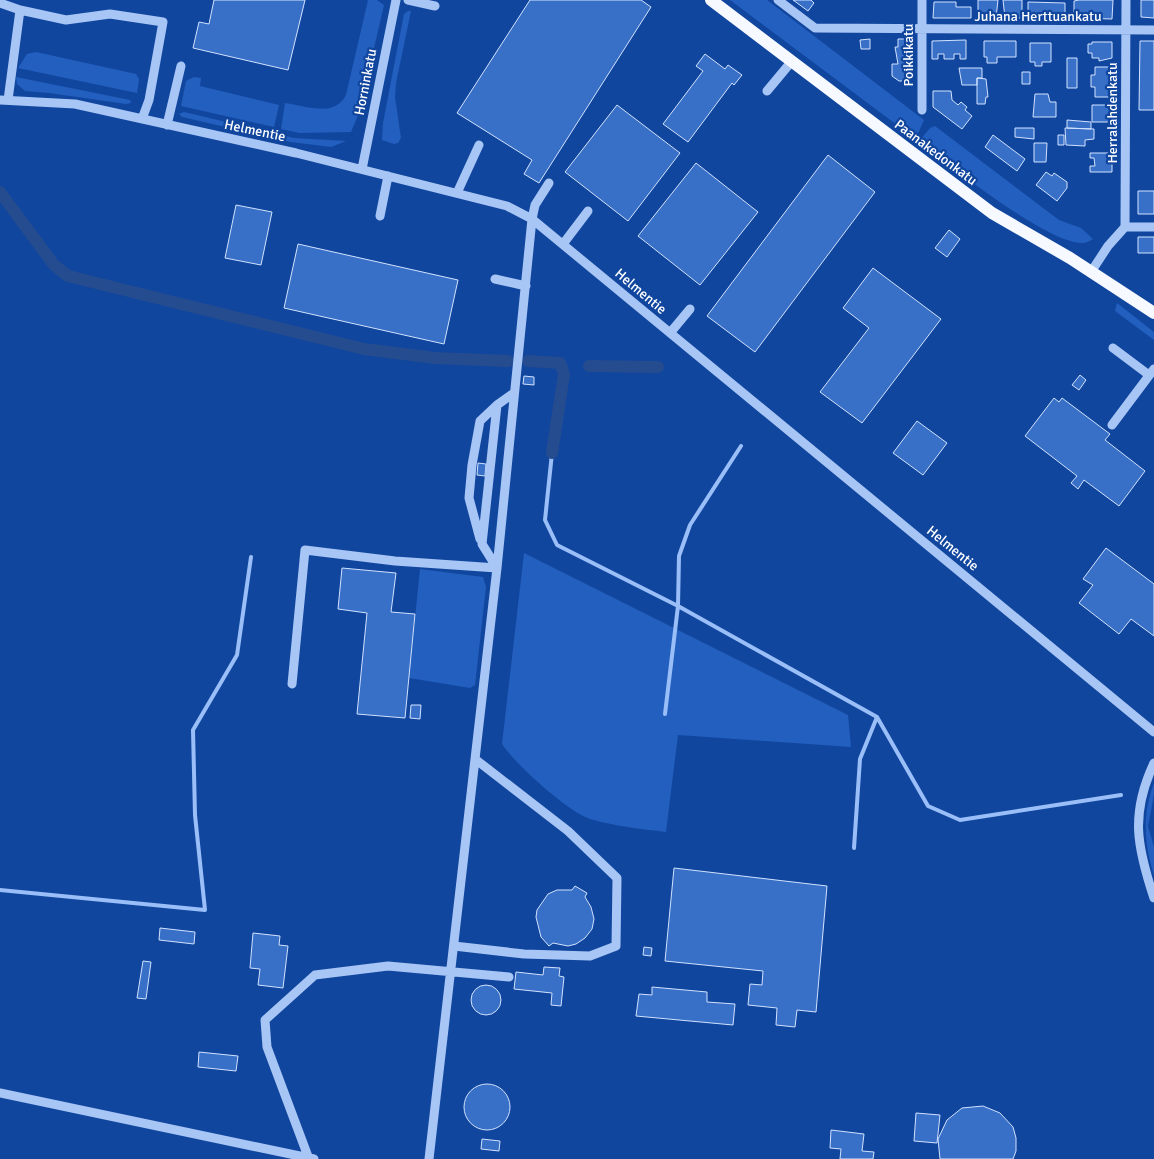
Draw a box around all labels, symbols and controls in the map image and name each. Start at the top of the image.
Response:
street label: Juhana Herttuankatu [974,8,1102,25]
street label: Poikkikatu [900,24,917,86]
street label: Horninkatu [351,47,380,117]
street label: Herralahdenkatu [1104,62,1121,164]
street label: Helmentie [223,116,287,145]
street label: Paanakedonkatu [891,116,980,189]
street label: Helmentie [611,265,670,318]
street label: Helmentie [923,522,982,575]

